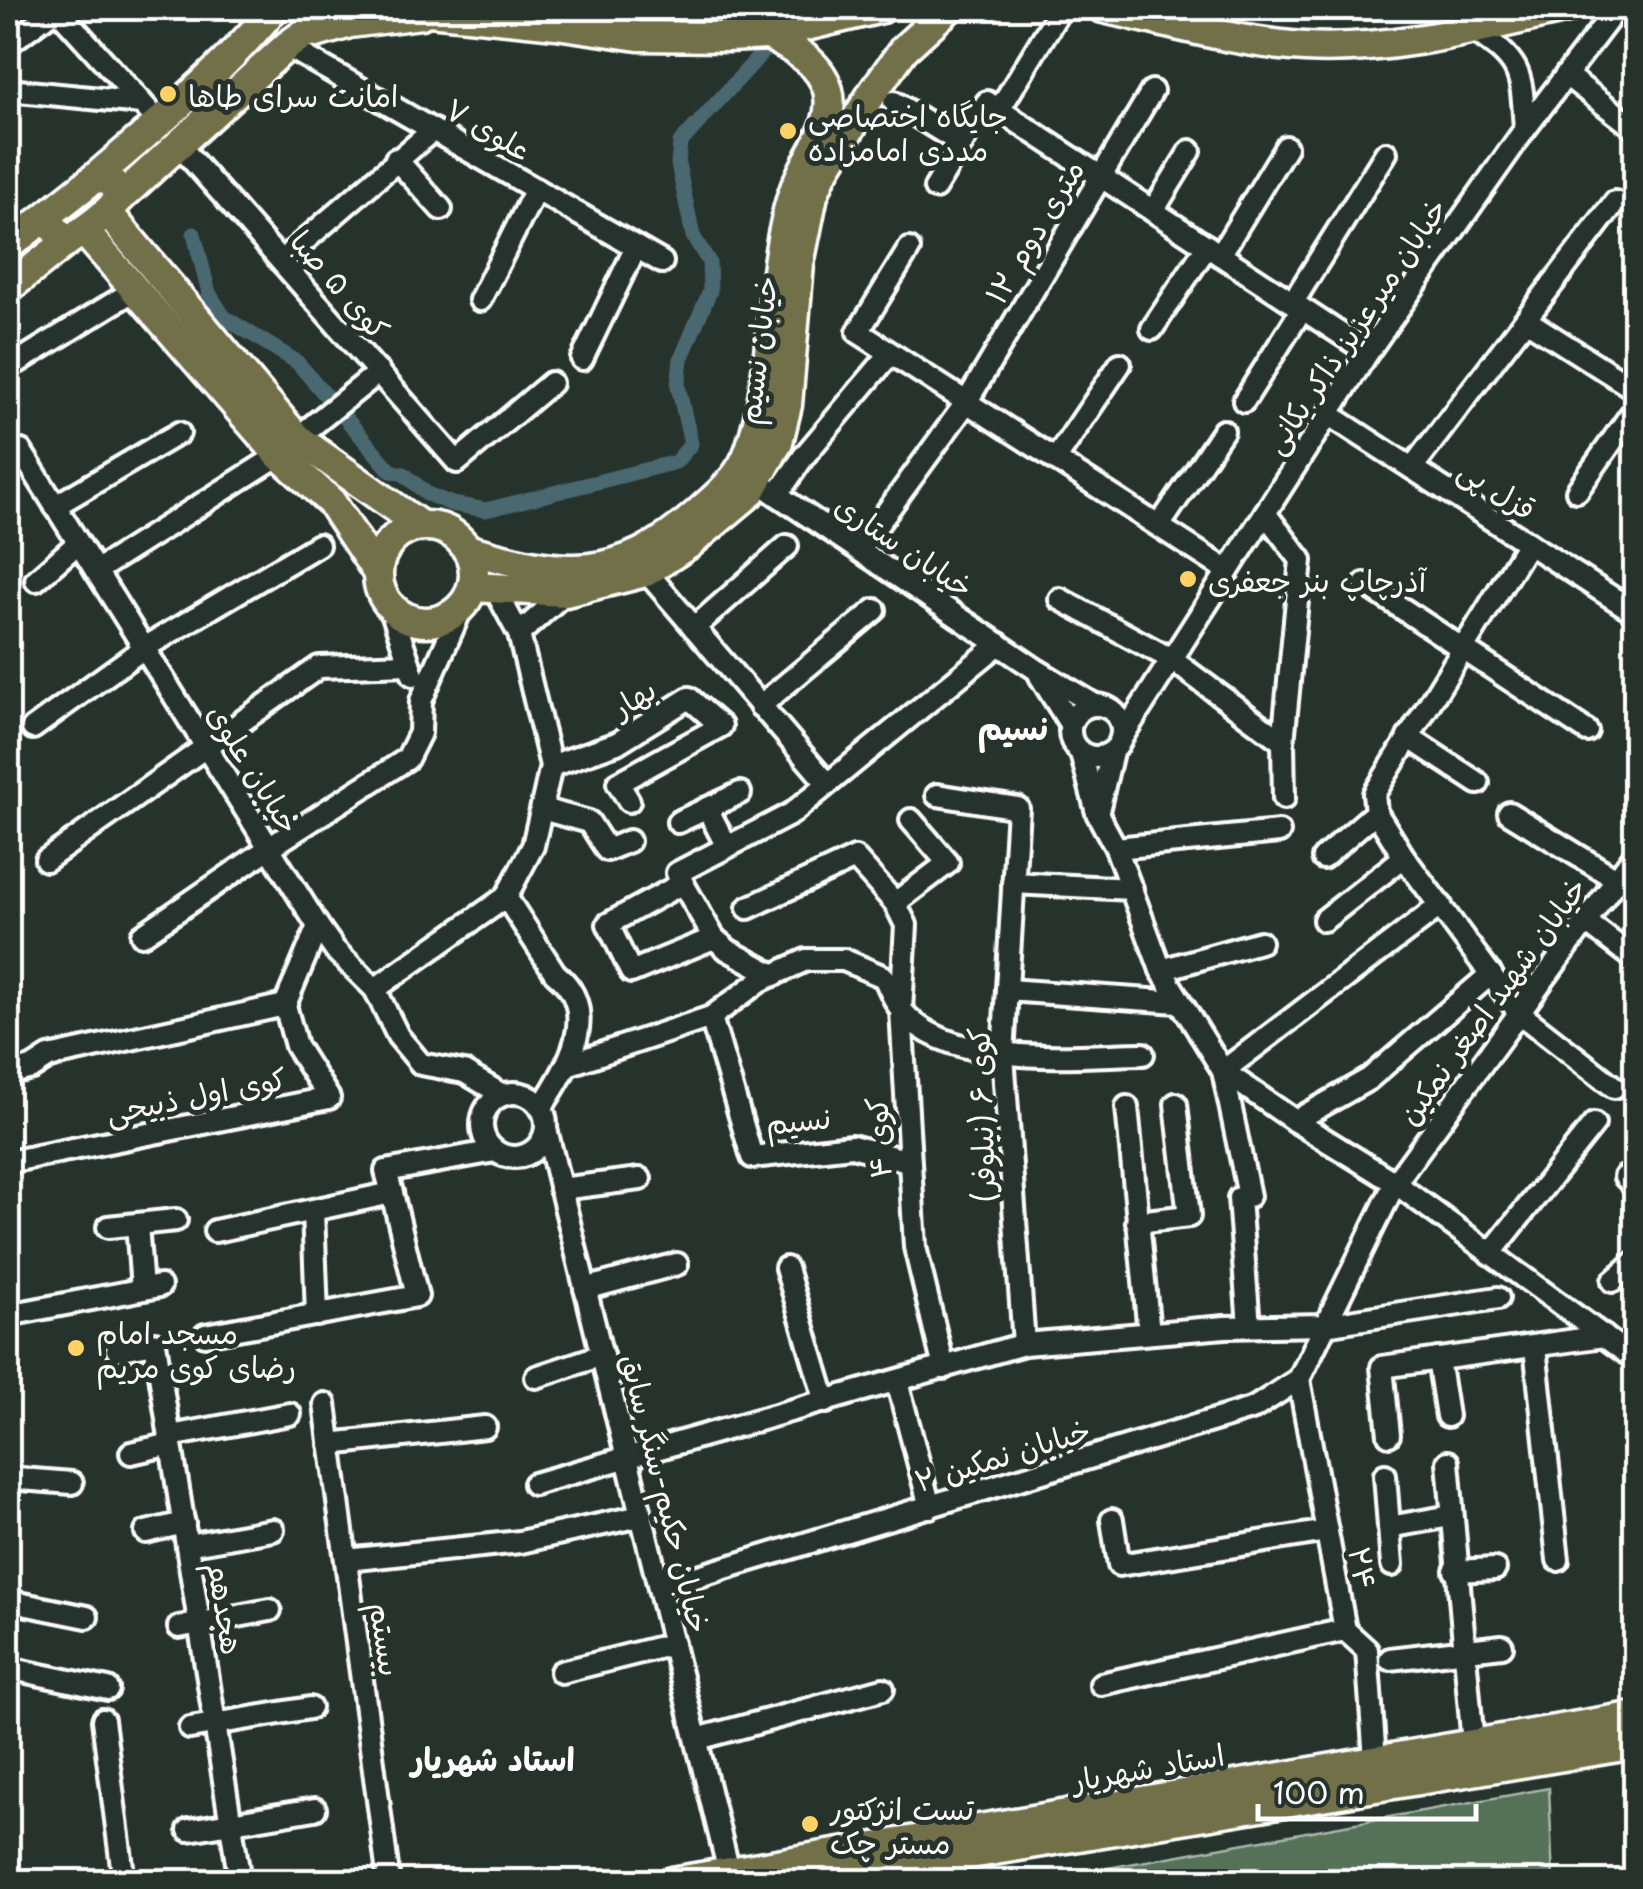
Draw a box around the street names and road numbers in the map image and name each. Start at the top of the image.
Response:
street label: علوی ۷ [438,85,540,171]
street label: ۱۲ متری دوم [972,150,1096,313]
street label: خیابان میرعزیز ذاکر یکانی [1251,188,1457,462]
street label: کوی ۵ صبا [281,219,401,349]
street label: خیابان نسیم [725,273,789,427]
street label: قزل پی [1450,446,1546,530]
street label: خیابان ستاری [827,482,983,608]
street label: بهار [599,666,664,730]
street label: خیابان علوی [197,694,313,842]
street label: خیابان شهید اصغر نمکین [1385,867,1597,1133]
street label: کوی ۶ (نیلوفر) [954,1026,1006,1204]
street label: کوی اول ذبیحی [102,1054,290,1134]
street label: نسیم [763,1093,833,1147]
street label: کوی ۴ [852,1096,902,1180]
street label: خیابان حکیم-سنگر سابق [609,1349,723,1638]
street label: خیابان نمکین ۲ [908,1406,1096,1502]
street label: ۲۴ [1338,1543,1390,1593]
street label: هجدهم [195,1558,257,1658]
street label: بیستم [358,1599,414,1679]
street label: استاد شهریار [1065,1730,1228,1802]

